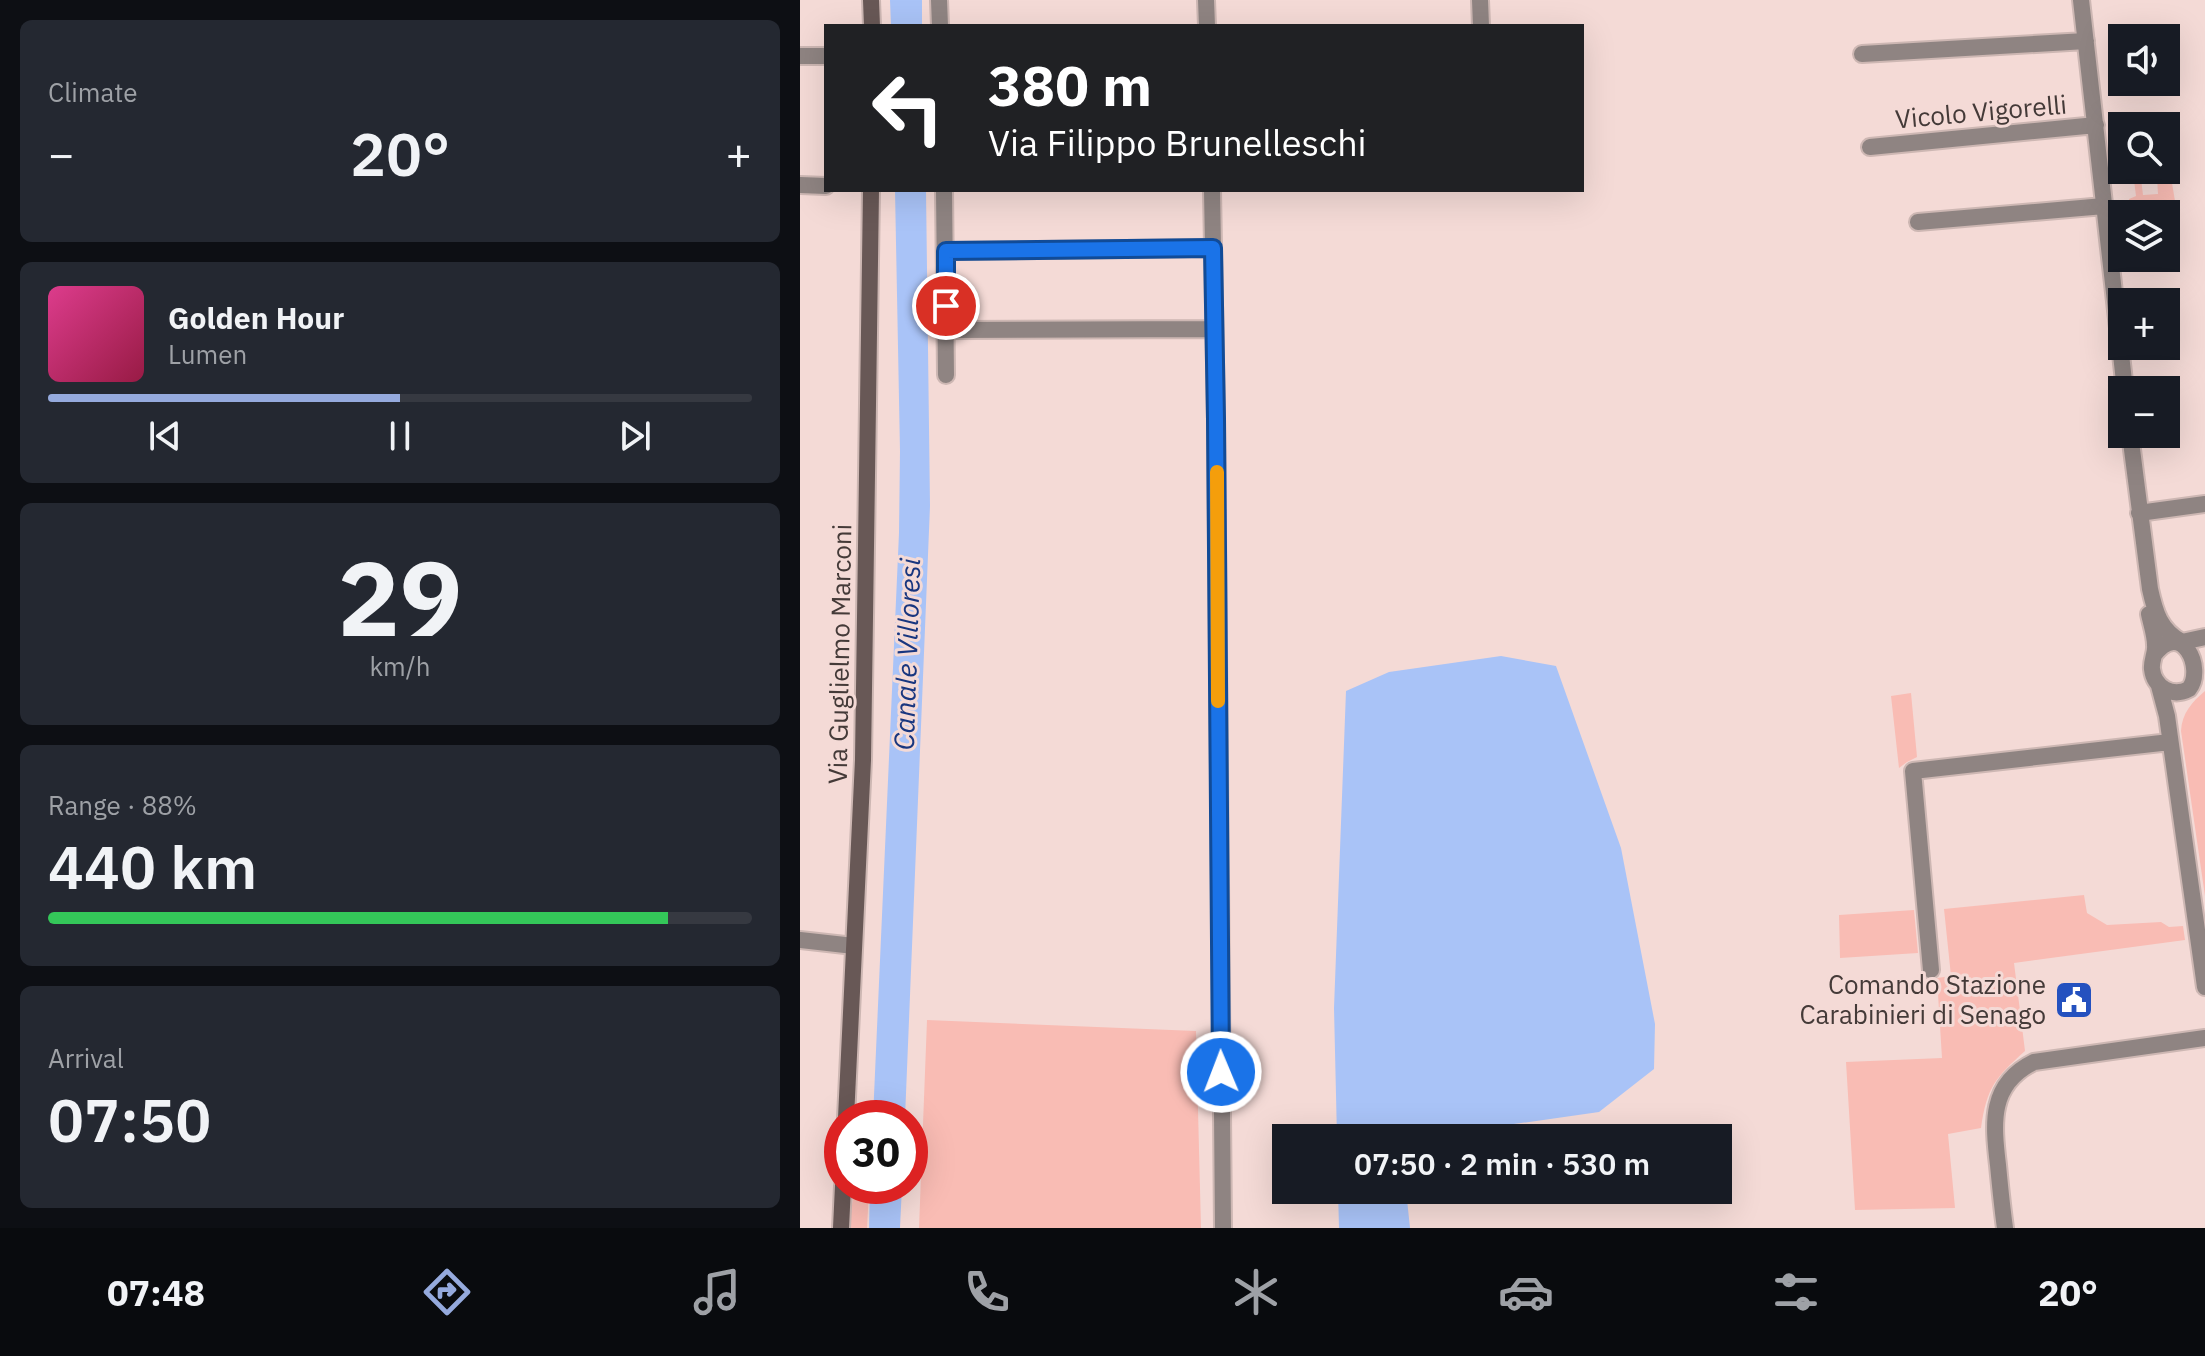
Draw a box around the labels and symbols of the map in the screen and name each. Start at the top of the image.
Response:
street label: Vicolo Vigorelli [1894,87,2068,135]
pin [912,272,980,340]
street label: Via Guglielmo Marconi [820,524,858,784]
water label: Canale Villoresi [885,557,928,751]
place label: Comando Stazione Carabinieri di Senago [1799,967,2046,1031]
public building icon: Comando Stazione Carabinieri di Senago [2053,979,2095,1021]
position arrow [1179,1030,1263,1114]
speed limit sign: 30 [824,1100,928,1204]

